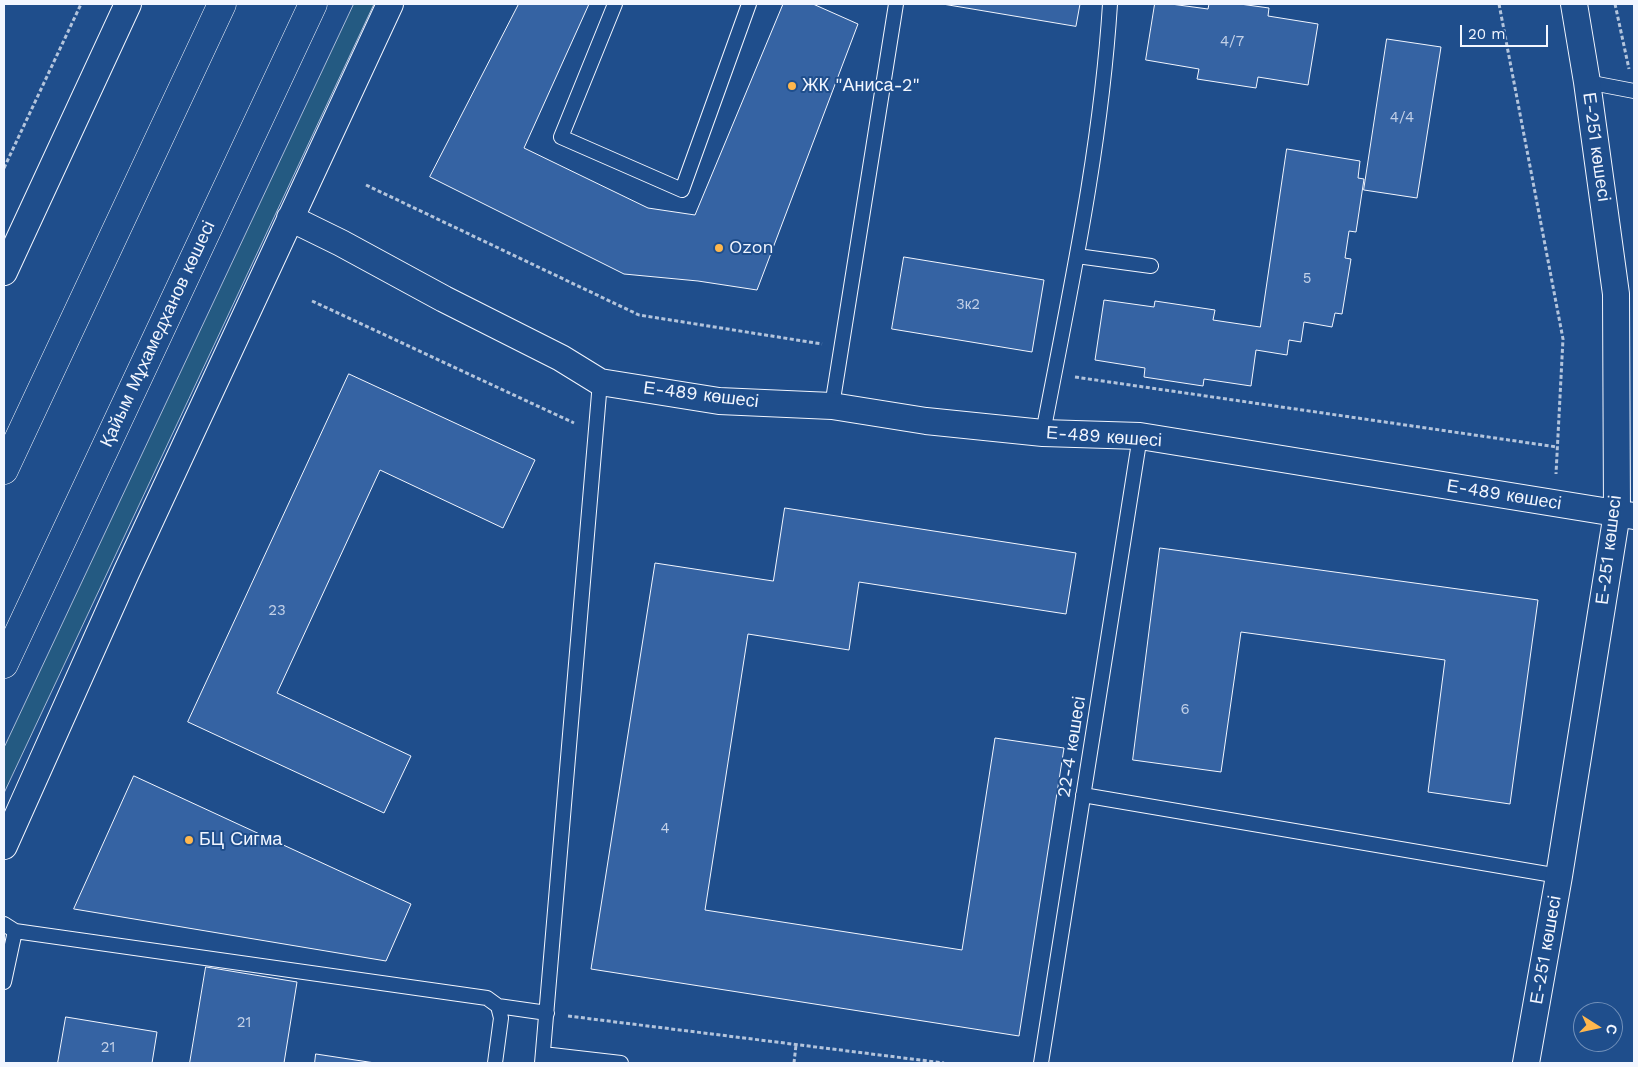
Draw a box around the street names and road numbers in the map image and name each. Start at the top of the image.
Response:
street label: Е-251 көшесі [1578,91,1614,203]
street label: Қайым Мұхамедханов көшесі [96,217,220,451]
street label: Е-489 көшесі [642,377,760,413]
street label: Е-489 көшесі [1045,422,1163,452]
street label: Е-489 көшесі [1445,475,1563,515]
street label: Е-251 көшесі [1592,494,1626,606]
street label: 22-4 көшесі [1053,695,1091,799]
street label: Е-251 көшесі [1526,894,1566,1006]

